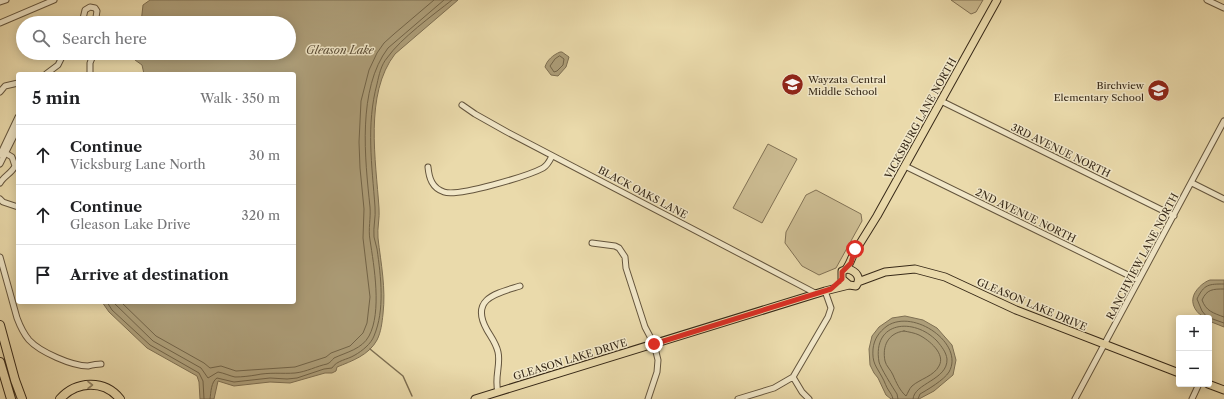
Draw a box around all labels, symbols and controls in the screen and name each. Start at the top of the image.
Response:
search box [16,16,296,60]
icon: search [30,27,52,49]
text: Search here [62,29,147,48]
water label: Gleason Lake [306,43,375,57]
street label: VICKSBURG LANE NORTH [881,55,959,182]
school or university icon: Wayzata Central Middle School [779,72,805,98]
place label: Wayzata Central Middle School [807,73,886,98]
school or university icon: Birchview Elementary School [1146,78,1172,104]
place label: Birchview Elementary School [1054,79,1145,104]
text: 5 min [32,88,80,108]
text: Walk · 350 m [200,90,280,106]
street label: 3RD AVENUE NORTH [1009,121,1113,180]
text: Continue [70,137,142,156]
icon: ahead [32,144,54,166]
text: 30 m [249,147,280,163]
text: Vicksburg Lane North [70,156,206,172]
street label: BLACK OAKS LANE [596,163,690,222]
street label: 2ND AVENUE NORTH [973,185,1079,246]
street label: RANCHVIEW LANE NORTH [1103,190,1182,322]
text: Continue [70,197,142,216]
icon: ahead [32,204,54,226]
text: 320 m [242,207,280,223]
text: Gleason Lake Drive [70,216,191,232]
route start [846,240,864,258]
icon: arrive [32,264,54,286]
text: Arrive at destination [70,265,229,284]
street label: GLEASON LAKE DRIVE [975,275,1089,334]
map controls [1176,315,1212,387]
button: + [1176,315,1212,351]
route end [645,335,663,353]
street label: GLEASON LAKE DRIVE [512,336,629,383]
button: − [1176,351,1212,387]
one-way arrow [87,381,93,389]

